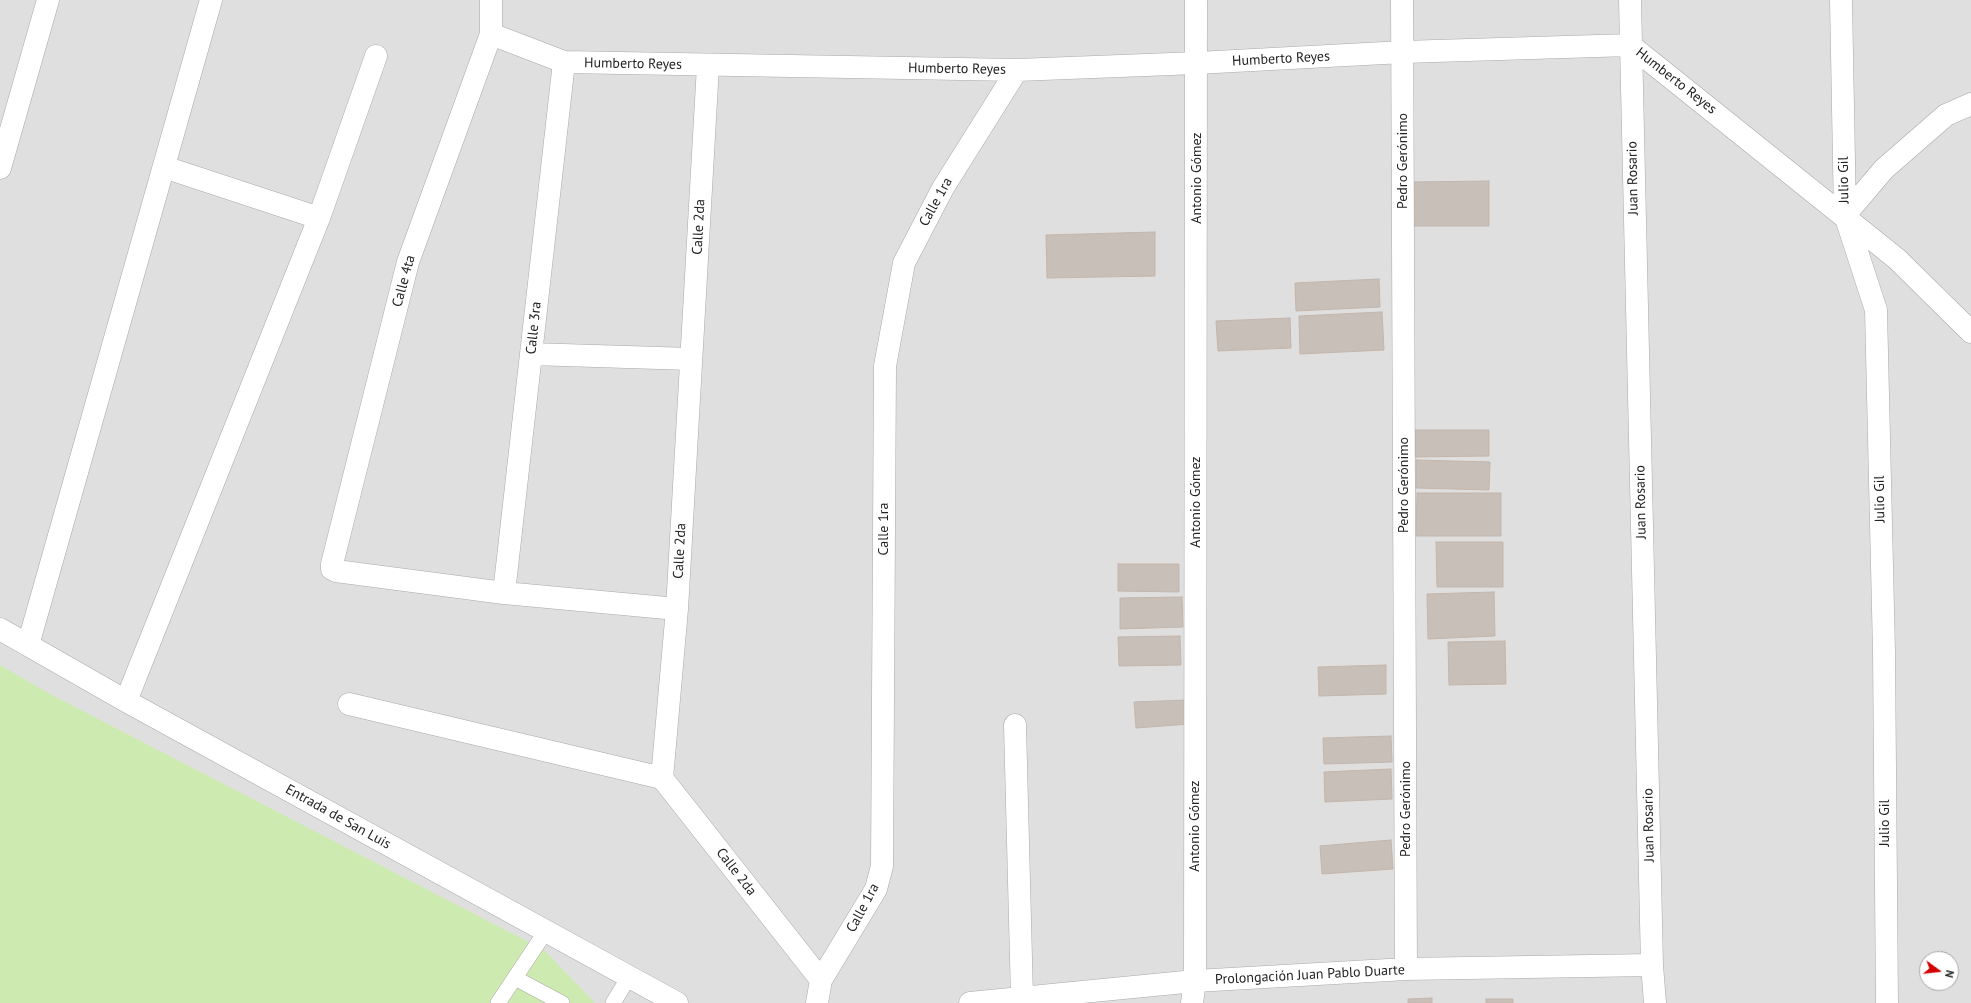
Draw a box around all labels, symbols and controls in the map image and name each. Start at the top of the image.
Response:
street label: Humberto Reyes [1632,44,1720,118]
street label: Humberto Reyes [1232,48,1330,70]
street label: Humberto Reyes [584,55,682,73]
street label: Humberto Reyes [908,60,1006,78]
street label: Pedro Gerónimo [1395,113,1411,209]
street label: Antonio Gómez [1189,132,1205,224]
street label: Juan Rosario [1624,141,1642,215]
street label: Julio Gil [1835,156,1853,204]
street label: Calle 1ra [916,175,956,229]
street label: Calle 2da [689,199,709,255]
street label: Calle 4ta [389,253,419,309]
street label: Calle 3ra [523,301,545,355]
street label: Pedro Gerónimo [1396,437,1412,533]
street label: Antonio Gómez [1188,456,1204,548]
street label: Juan Rosario [1632,465,1650,539]
street label: Julio Gil [1871,475,1889,523]
street label: Calle 1ra [876,502,892,556]
street label: Calle 2da [670,523,690,579]
street label: Pedro Gerónimo [1398,761,1414,857]
street label: Antonio Gómez [1187,780,1203,872]
street label: Entrada de San Luis [282,781,394,853]
street label: Juan Rosario [1640,788,1658,862]
street label: Julio Gil [1877,799,1893,847]
street label: Calle 2da [712,845,760,899]
street label: Calle 1ra [843,881,883,935]
north arrow [1919,951,1959,991]
street label: Prolongación Juan Pablo Duarte [1215,962,1405,988]
text: N [1942,969,1957,979]

